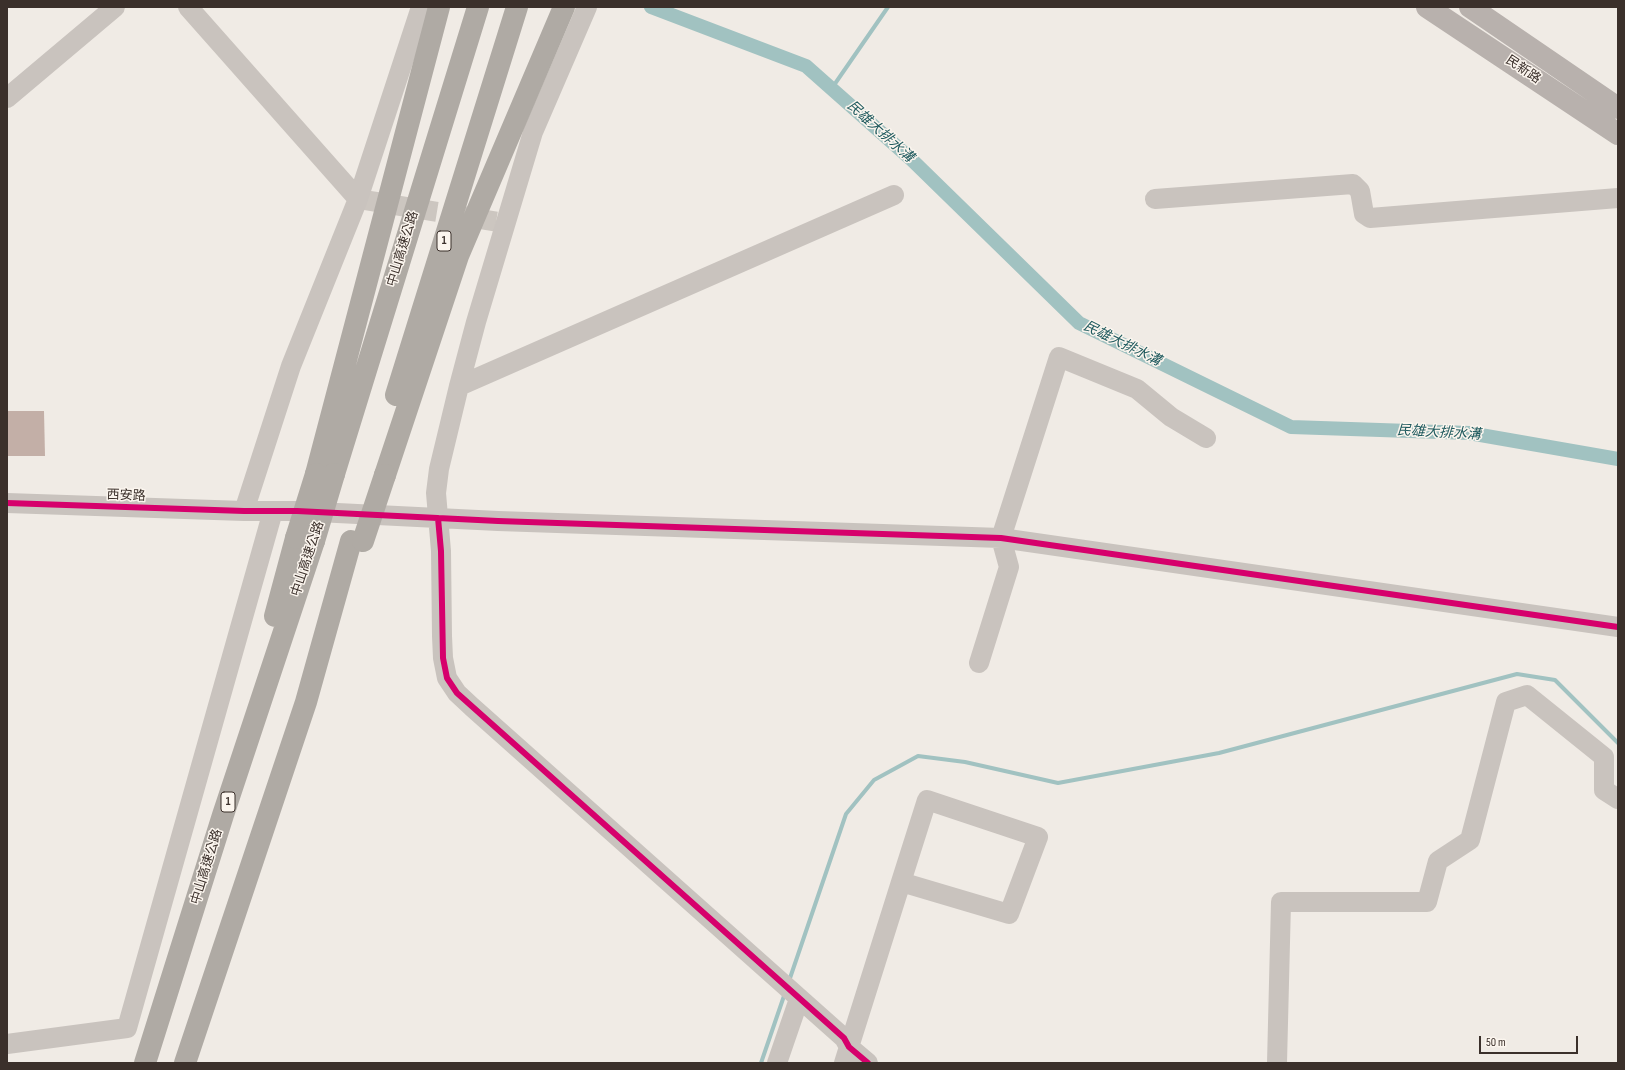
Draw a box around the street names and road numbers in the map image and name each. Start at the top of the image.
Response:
street label: 民新路 [1502,53,1544,87]
street label: 中山高速公路 [384,209,422,289]
road number: 1 [437,231,451,251]
street label: 西安路 [106,488,146,504]
street label: 中山高速公路 [289,519,327,599]
road number: 1 [221,792,235,812]
street label: 中山高速公路 [188,827,226,907]

